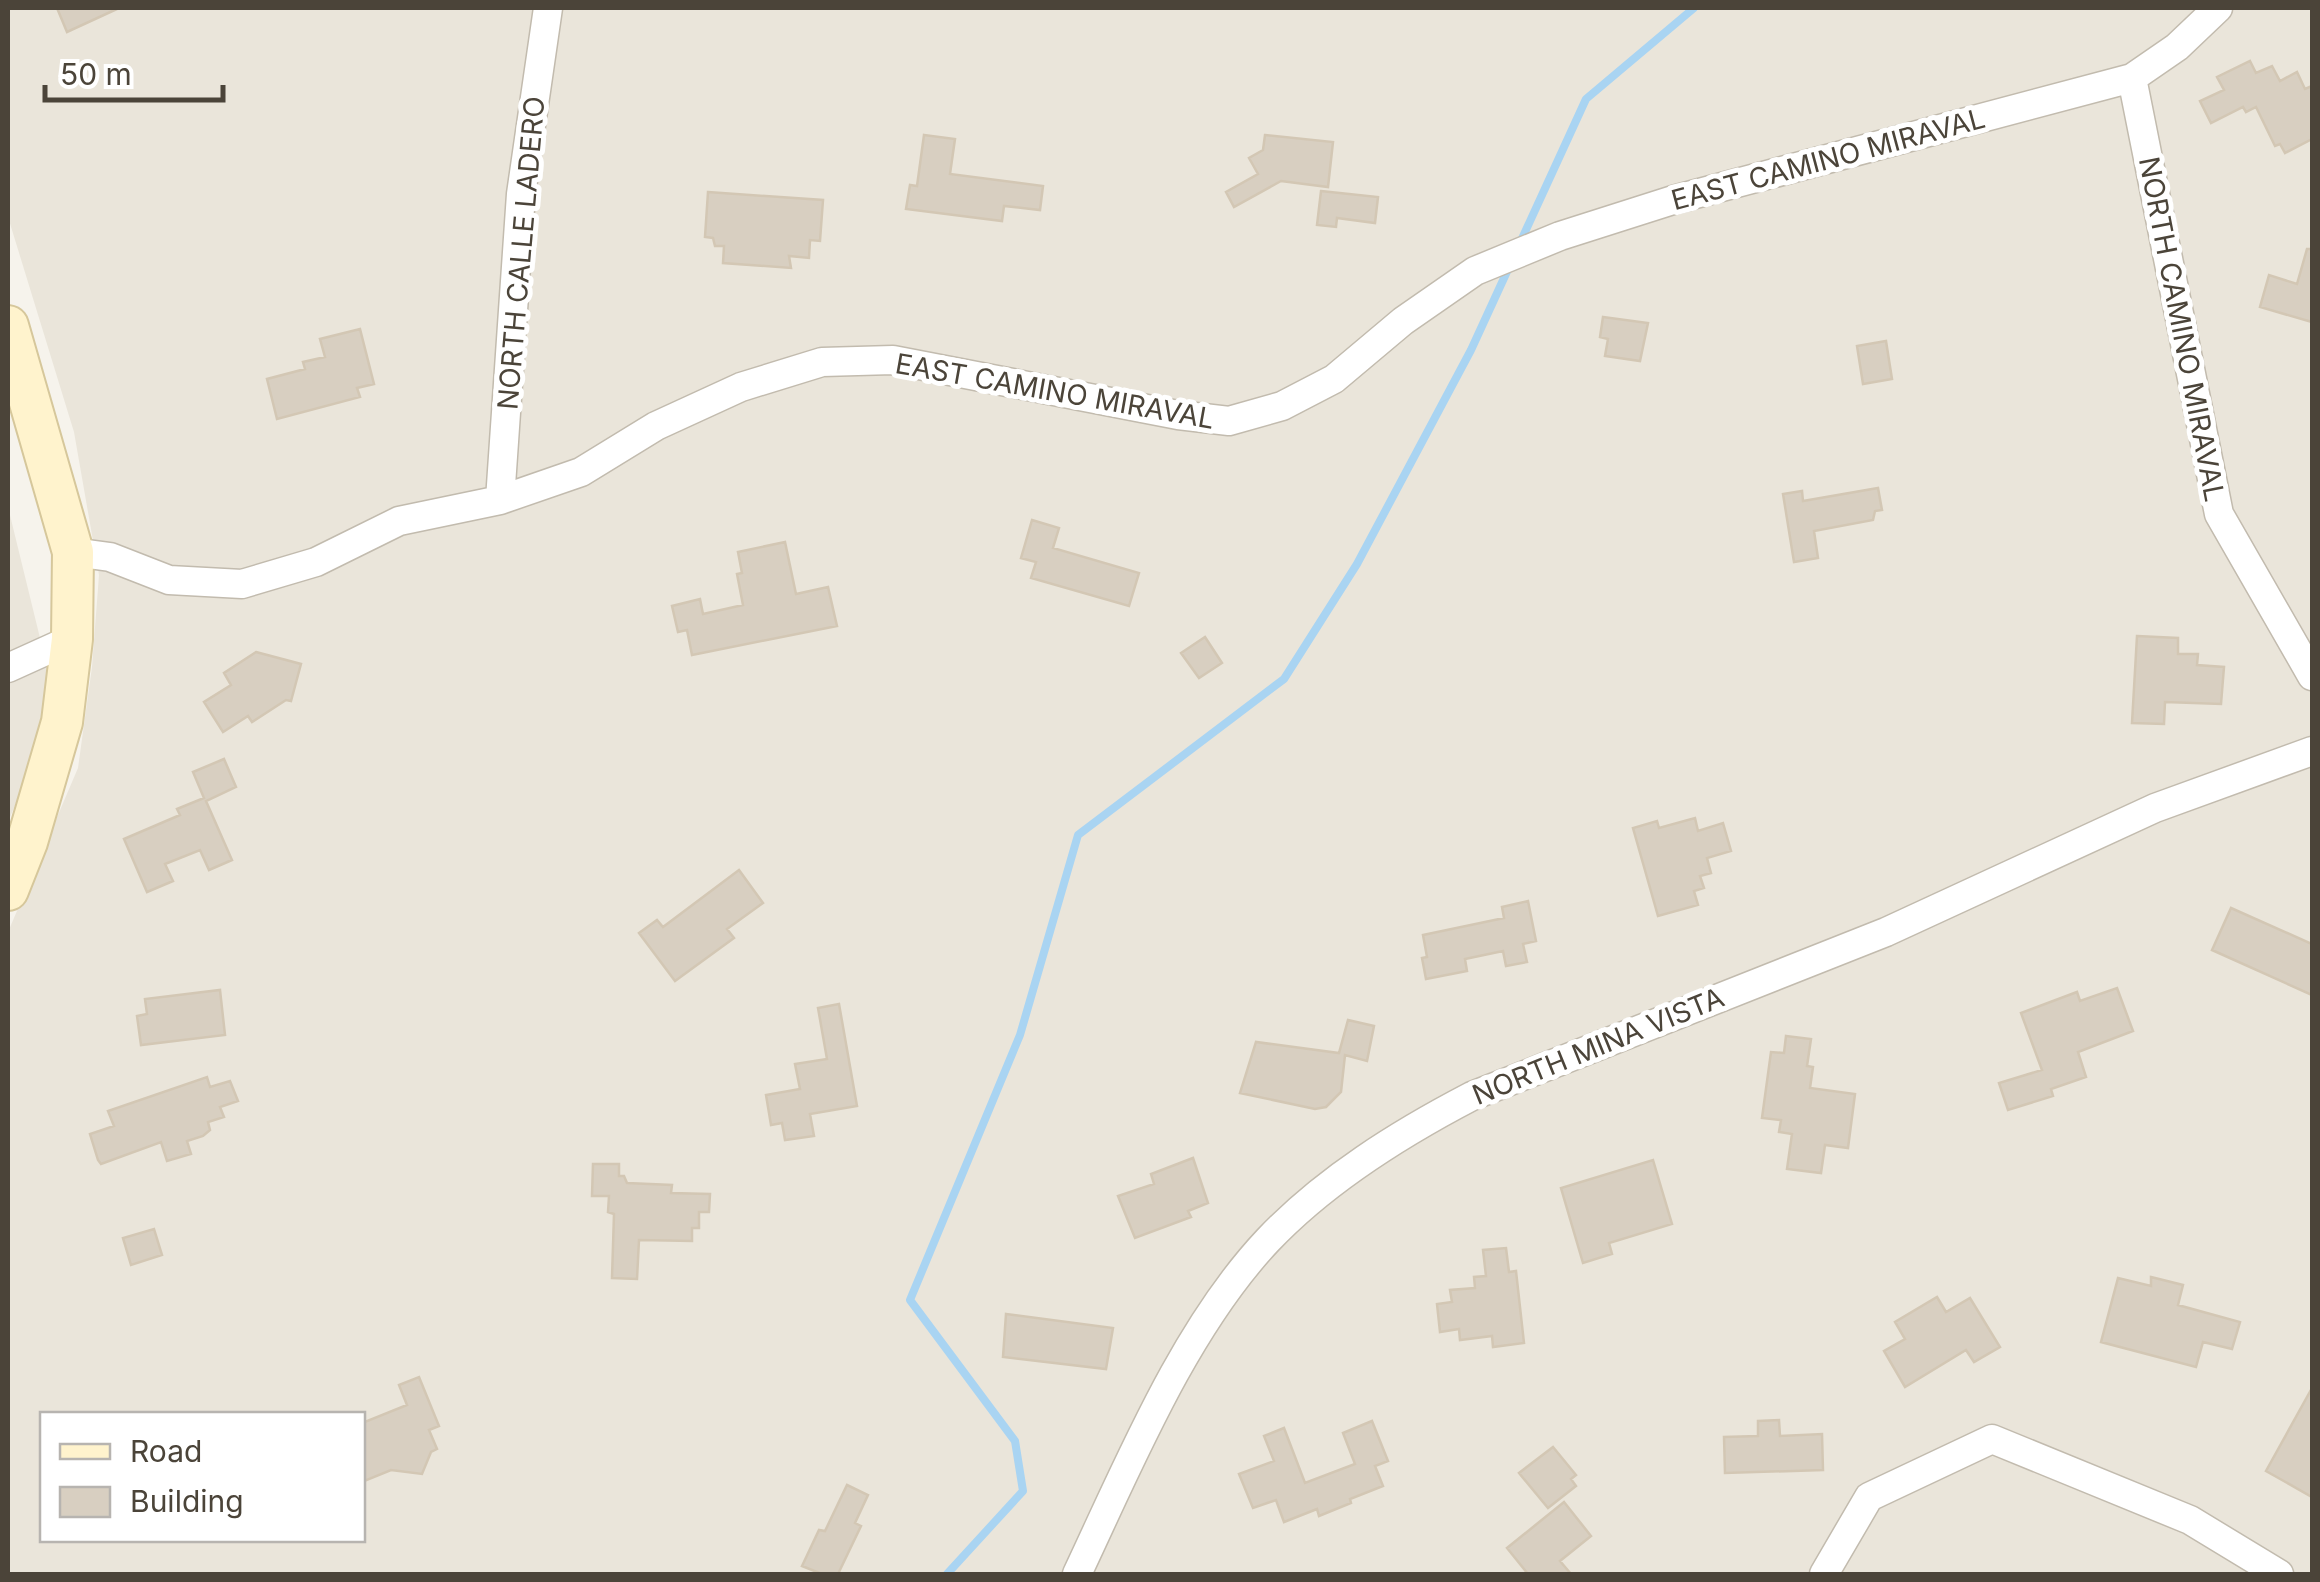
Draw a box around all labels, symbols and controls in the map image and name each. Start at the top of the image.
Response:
scale bar [45,40,222,102]
text: 50 m [60,56,132,92]
street label: NORTH CALLE LADERO [490,95,552,411]
street label: EAST CAMINO MIRAVAL [1667,101,1989,217]
street label: NORTH CAMINO MIRAVAL [2132,154,2232,504]
street label: EAST CAMINO MIRAVAL [893,346,1217,436]
street label: NORTH MINA VISTA [1467,980,1729,1112]
legend [40,1412,365,1542]
text: Road [130,1433,202,1469]
text: Building [130,1483,244,1519]

